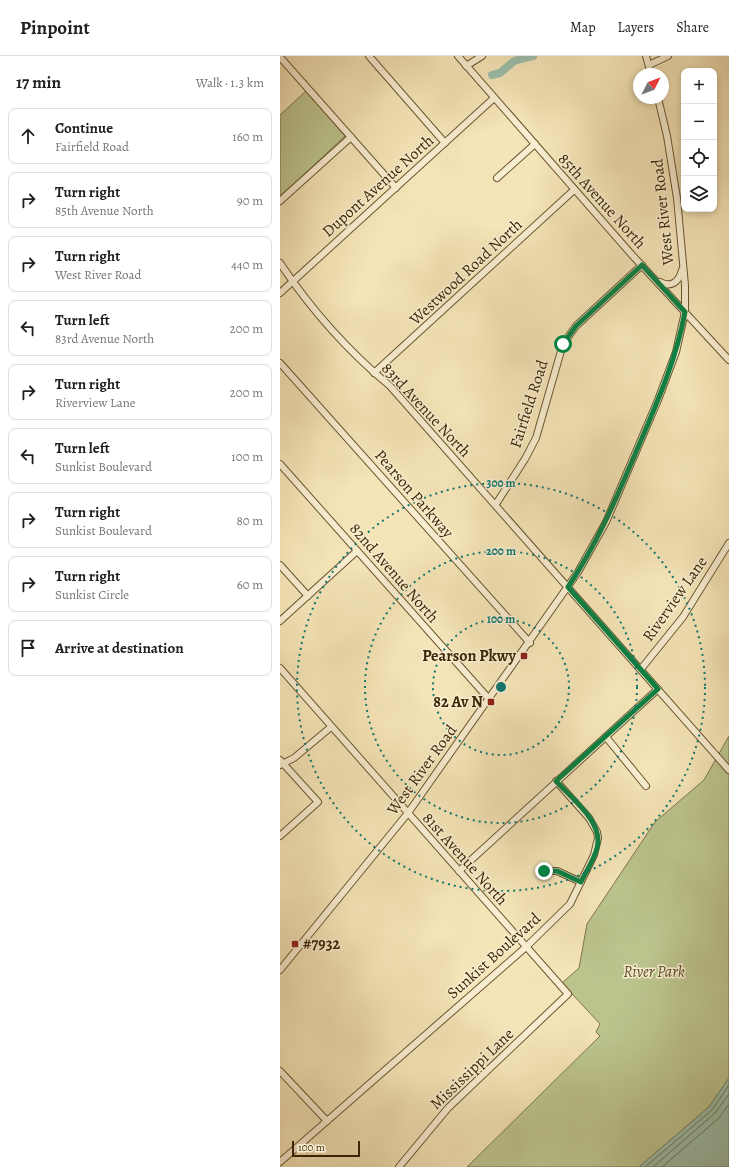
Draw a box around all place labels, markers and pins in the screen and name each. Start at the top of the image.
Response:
place label: Pearson Pkwy [422,645,517,667]
marker: Pearson Pkwy [519,651,529,661]
centre of rings [494,680,508,694]
place label: 82 Av N [433,691,483,713]
marker: 82 Av N [486,697,496,707]
place label: #7932 [303,933,341,955]
marker: #7932 [290,939,300,949]

